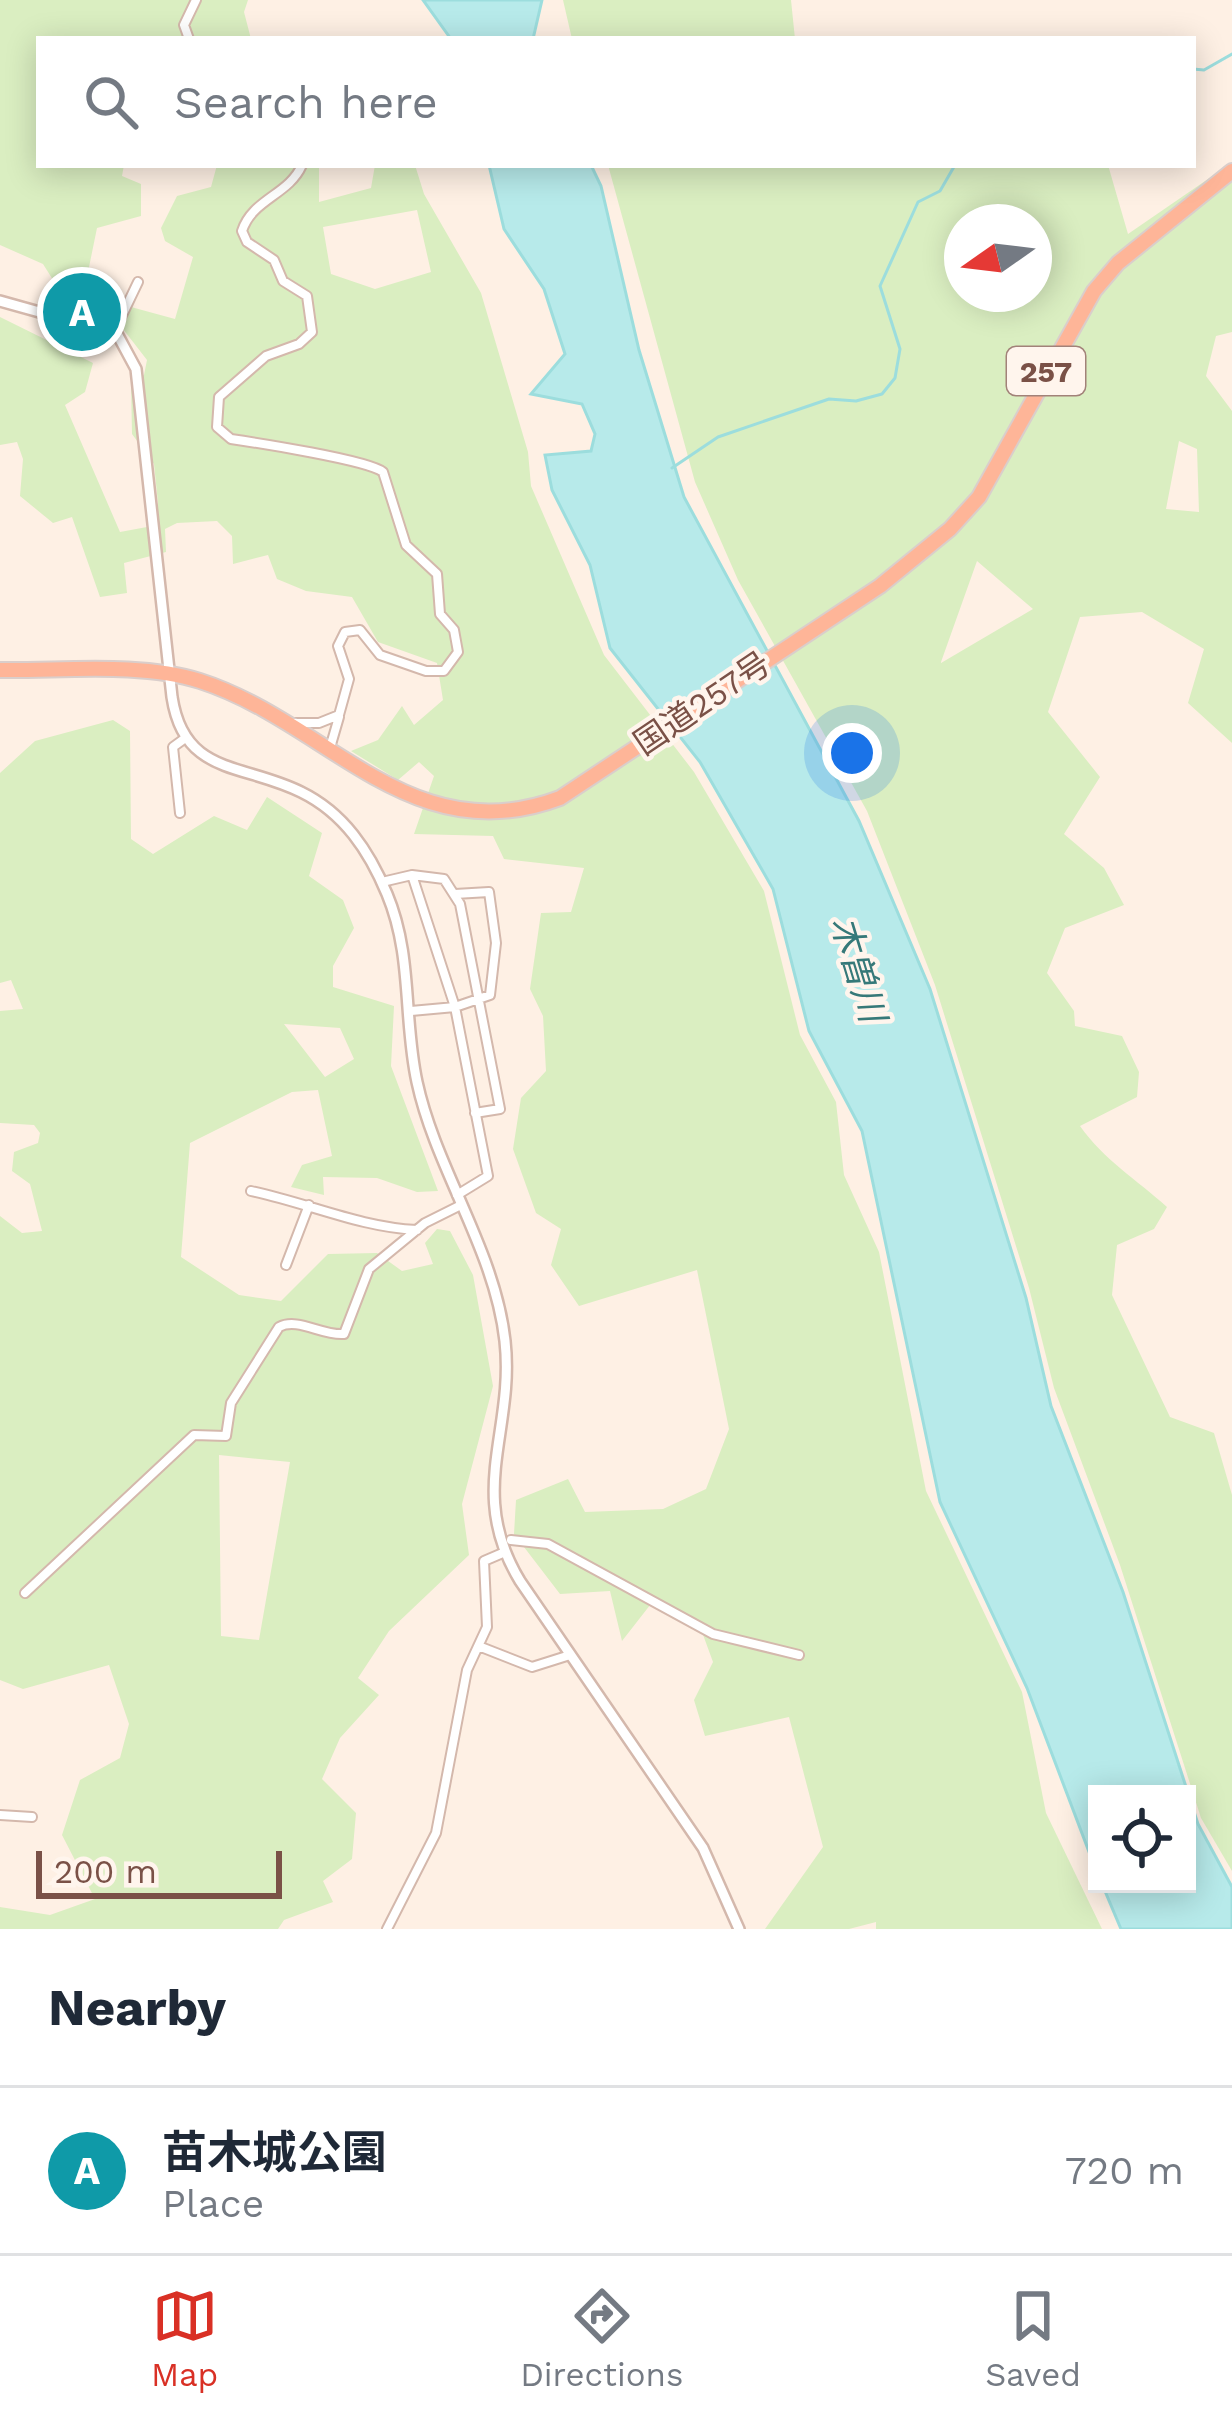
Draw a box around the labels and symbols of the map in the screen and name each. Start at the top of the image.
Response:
north arrow [944,204,1052,312]
pin: A [43,267,121,357]
road number: 257 [1007,347,1085,395]
street label: 国道257号 [626,643,778,763]
your location [822,723,882,783]
water label: 木曽川 [822,911,895,1031]
scale bar [36,1845,282,1898]

